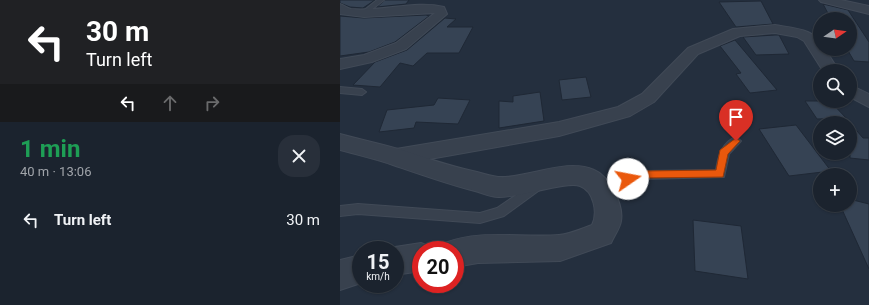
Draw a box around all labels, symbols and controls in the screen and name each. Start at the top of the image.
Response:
north arrow [813,12,857,56]
map controls [813,12,857,212]
text: 30 m [86,15,149,48]
icon: left [20,16,72,68]
text: Turn left [86,49,152,70]
button: search [813,64,857,108]
icon: left [117,92,139,114]
icon: ahead [159,92,181,114]
icon: right [201,92,223,114]
pin [719,100,753,141]
icon: arrive [725,106,747,128]
button: layers [813,116,857,160]
text: 1 min [20,135,80,163]
button: close [278,135,320,177]
position arrow [607,158,649,200]
text: 40 m · 13:06 [20,164,91,179]
button: + [813,168,857,212]
icon: left [20,209,42,231]
text: Turn left [54,211,111,229]
text: 30 m [286,211,320,229]
speed limit sign: 20 [412,241,464,293]
text: 15 [367,250,389,274]
text: km/h [366,271,390,282]

